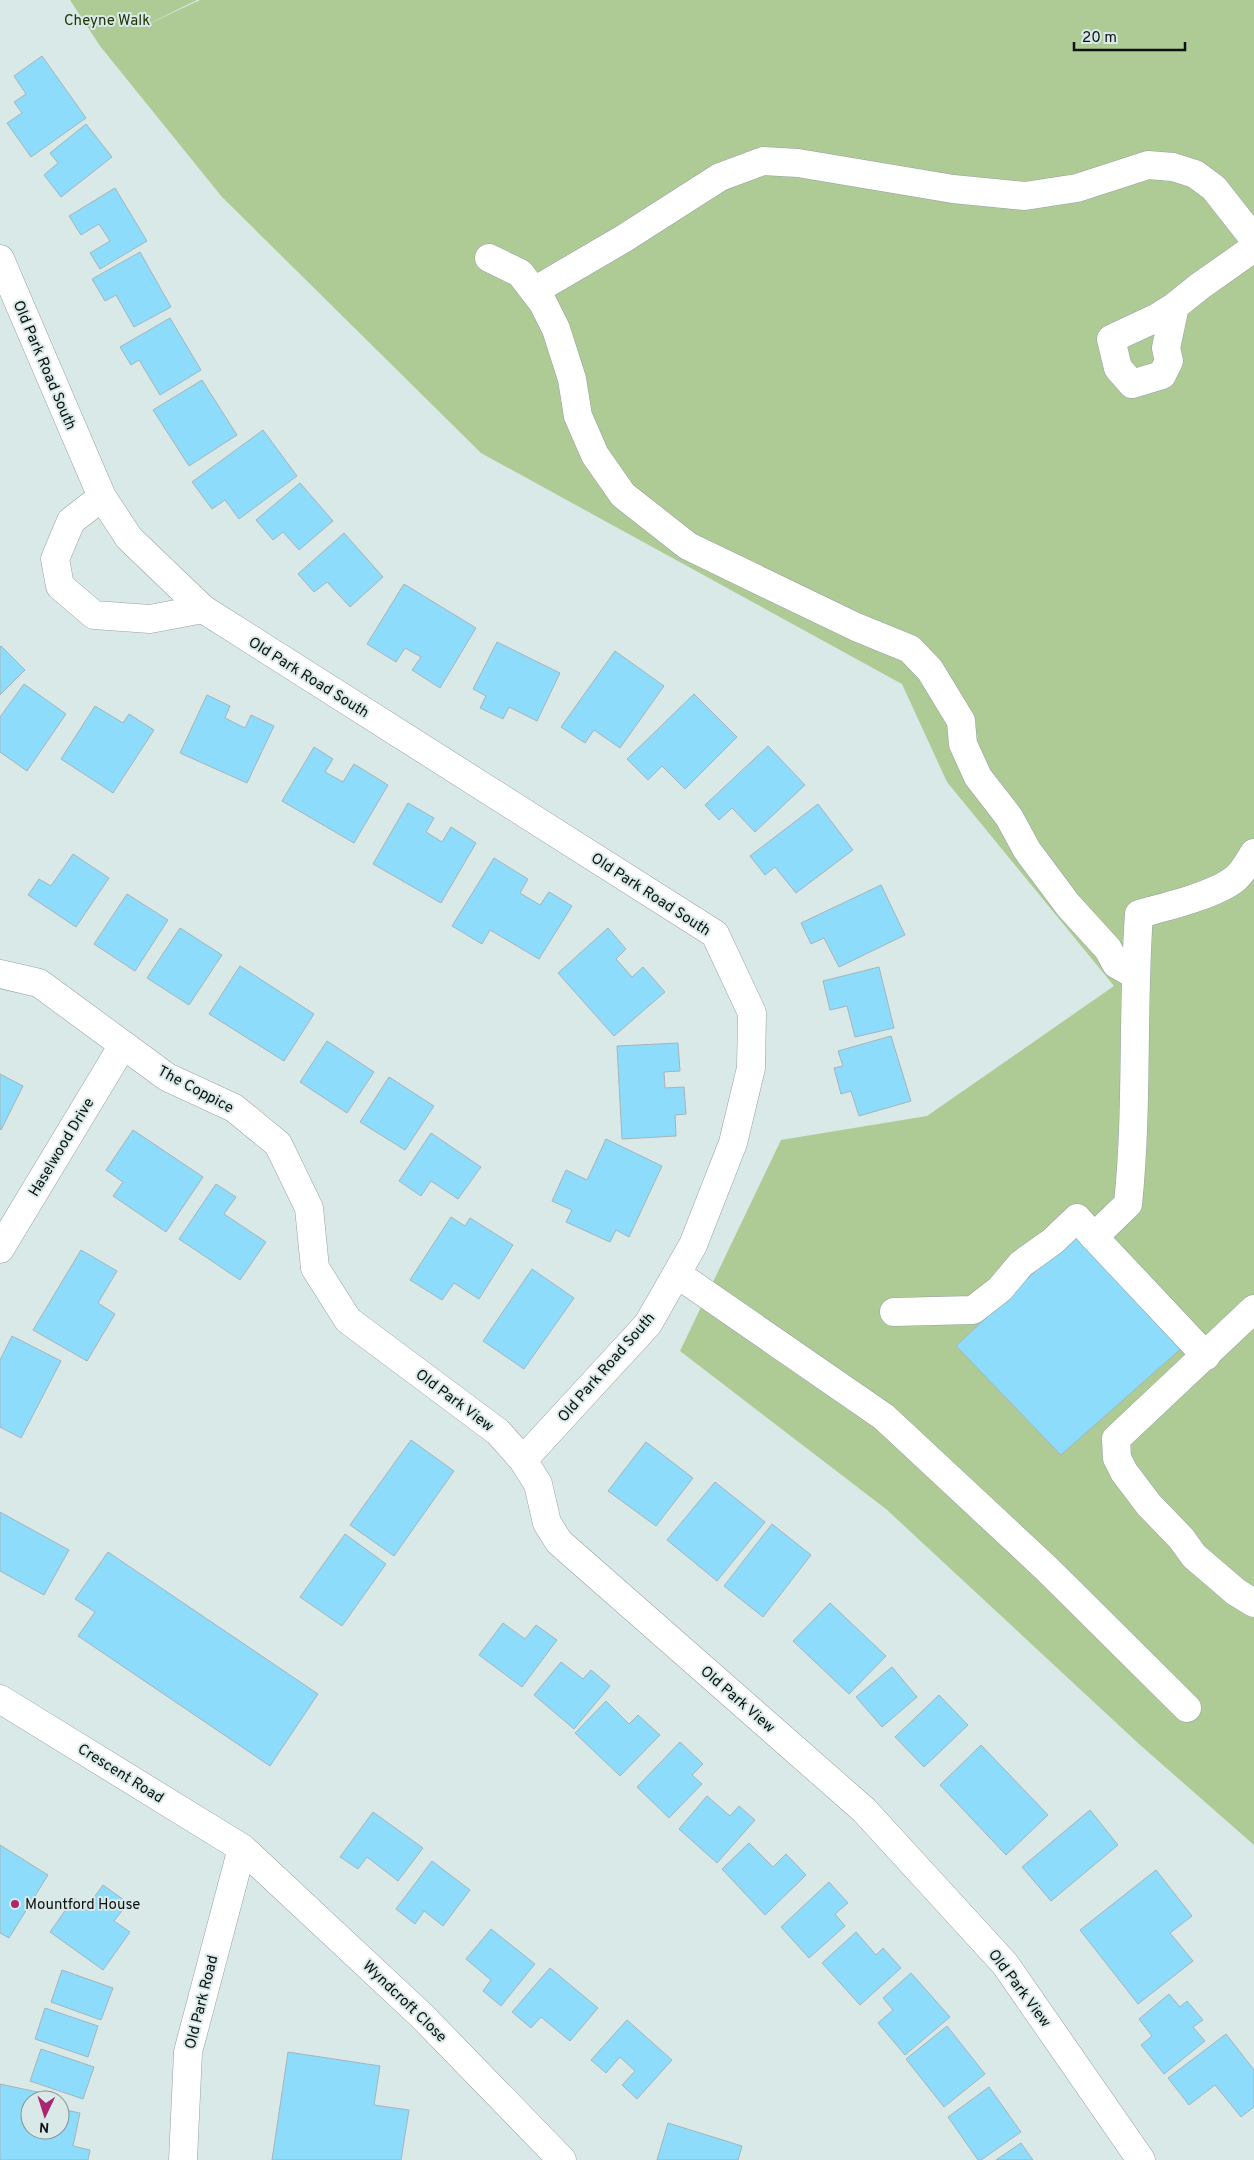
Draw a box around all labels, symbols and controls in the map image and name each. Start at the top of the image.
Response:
park label: Cheyne Walk [64,12,150,31]
scale bar [1074,20,1185,52]
text: 20 m [1082,29,1117,48]
street label: Old Park Road South [8,298,80,433]
street label: Old Park Road South [244,633,372,723]
street label: Old Park Road South [587,849,714,941]
street label: The Coppice [154,1062,237,1118]
street label: Haselwood Drive [25,1095,99,1201]
street label: Old Park Road South [554,1309,660,1427]
street label: Old Park View [411,1366,497,1437]
street label: Old Park View [696,1662,779,1738]
street label: Crescent Road [74,1740,167,1808]
place label: Mountford House [25,1896,140,1915]
marker: Mountford House [9,1898,21,1910]
street label: Old Park View [983,1946,1055,2032]
street label: Old Park Road [182,1953,223,2051]
street label: Wyndcroft Close [358,1957,450,2047]
north arrow [20,2090,70,2140]
text: N [39,2118,50,2135]

